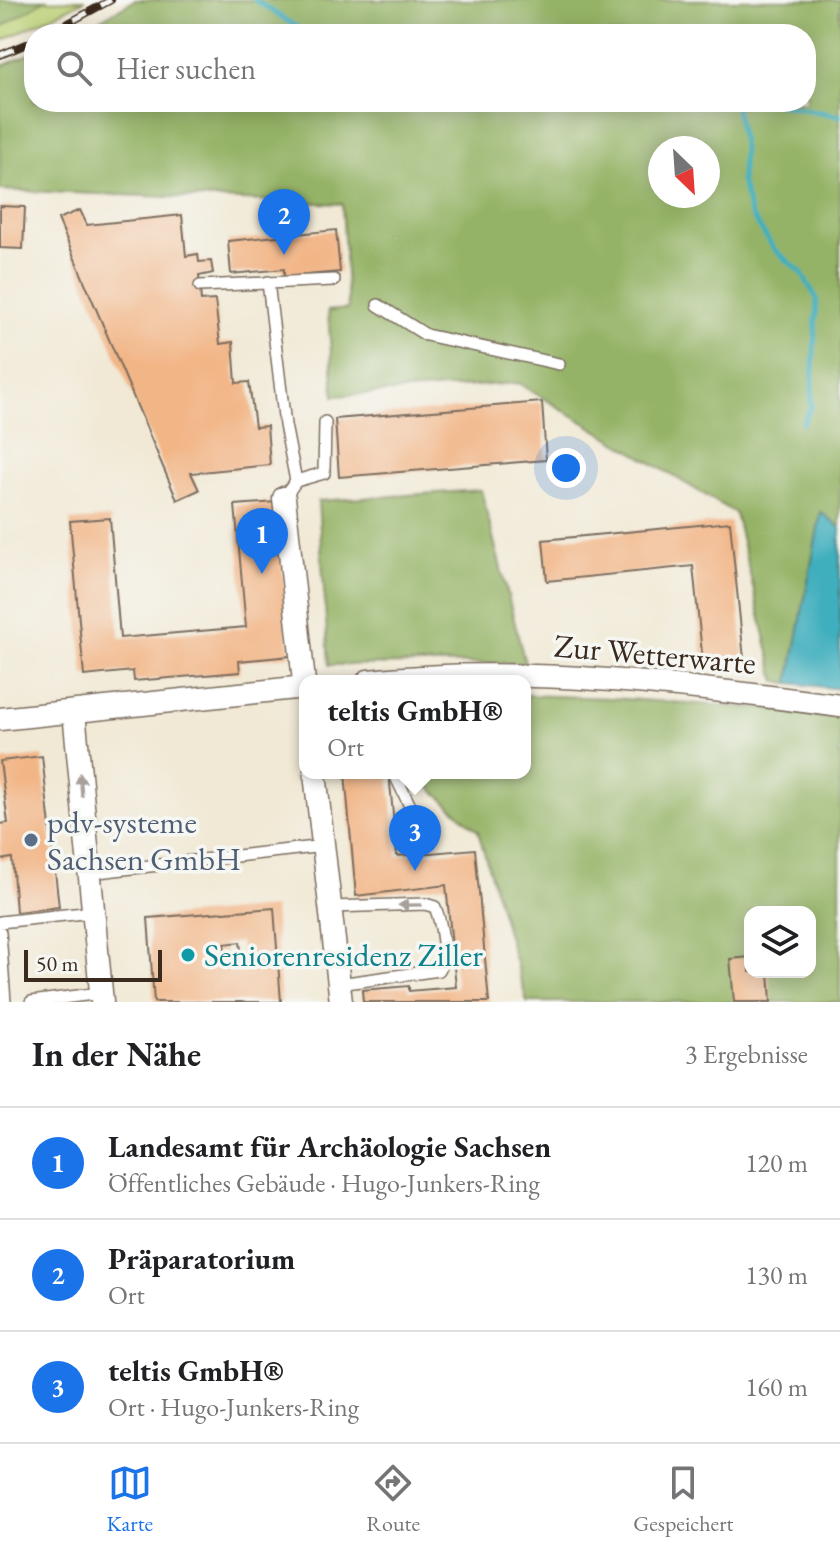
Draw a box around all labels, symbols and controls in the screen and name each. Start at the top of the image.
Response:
search box [24,24,816,112]
icon: search [52,46,96,90]
text: Hier suchen [116,49,256,88]
north arrow [648,136,720,208]
pin: 2 [258,189,310,255]
your location [546,448,586,488]
pin: 1 [236,508,288,574]
street label: Zur Wetterwarte [552,624,758,684]
popup [299,675,531,779]
text: teltis GmbH® [327,691,503,730]
text: Ort [327,730,364,764]
one-way arrow [74,772,87,797]
place label: pdv-systeme Sachsen GmbH [47,801,241,880]
pin: 3 [389,805,441,871]
marker: pdv-systeme Sachsen GmbH [22,831,40,849]
one-way arrow [397,898,422,911]
map controls [744,906,816,978]
button: layers [744,906,816,978]
place label: Seniorenresidenz Ziller [204,934,483,976]
scale bar [24,946,162,982]
marker: Seniorenresidenz Ziller [179,946,197,964]
text: 50 m [36,949,79,978]
text: In der Nähe [32,1032,201,1076]
text: 3 Ergebnisse [685,1037,808,1071]
text: Landesamt für Archäologie Sachsen [108,1127,551,1166]
text: 1 [51,1146,65,1180]
text: 120 m [745,1146,808,1180]
text: Öffentliches Gebäude · Hugo-Junkers-Ring [108,1166,540,1200]
text: Präparatorium [108,1239,295,1278]
text: 2 [51,1258,65,1292]
text: 130 m [745,1258,808,1292]
text: Ort [108,1278,145,1312]
text: teltis GmbH® [108,1351,284,1390]
text: 3 [51,1370,65,1404]
text: 160 m [745,1370,808,1404]
text: Ort · Hugo-Junkers-Ring [108,1390,359,1424]
tab: Karte [107,1461,153,1538]
tab: Route [366,1461,420,1538]
tab: Gespeichert [633,1461,733,1538]

